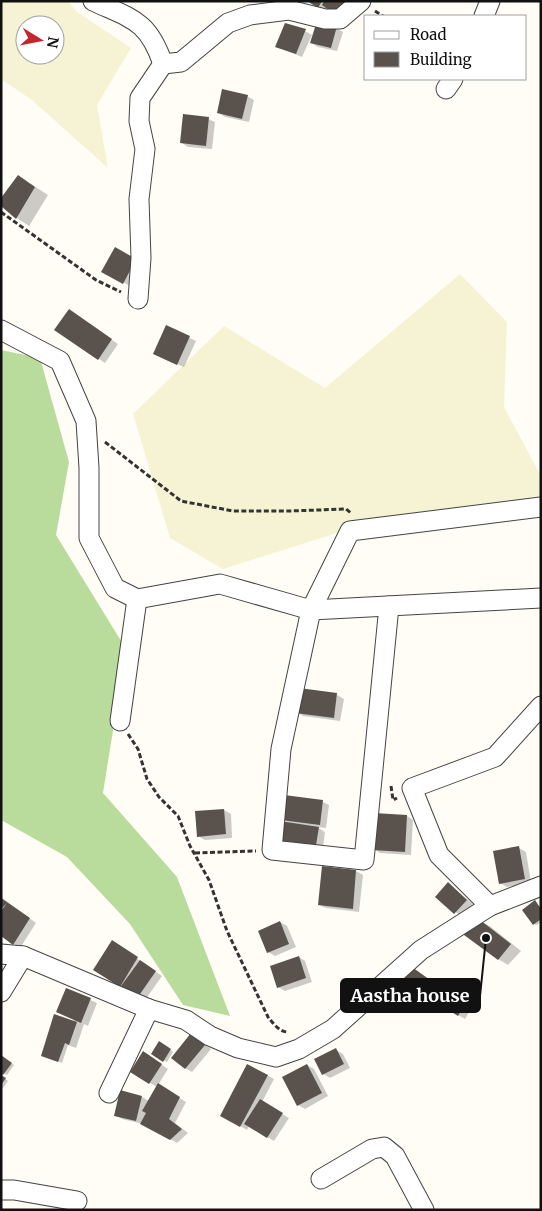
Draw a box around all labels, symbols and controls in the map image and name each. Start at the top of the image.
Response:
north arrow [15,15,65,65]
legend [364,15,527,80]
text: Road [410,25,446,44]
text: N [43,35,63,49]
text: Building [410,50,472,69]
callout: Aastha house [341,979,480,1012]
text: Aastha house [349,984,470,1007]

